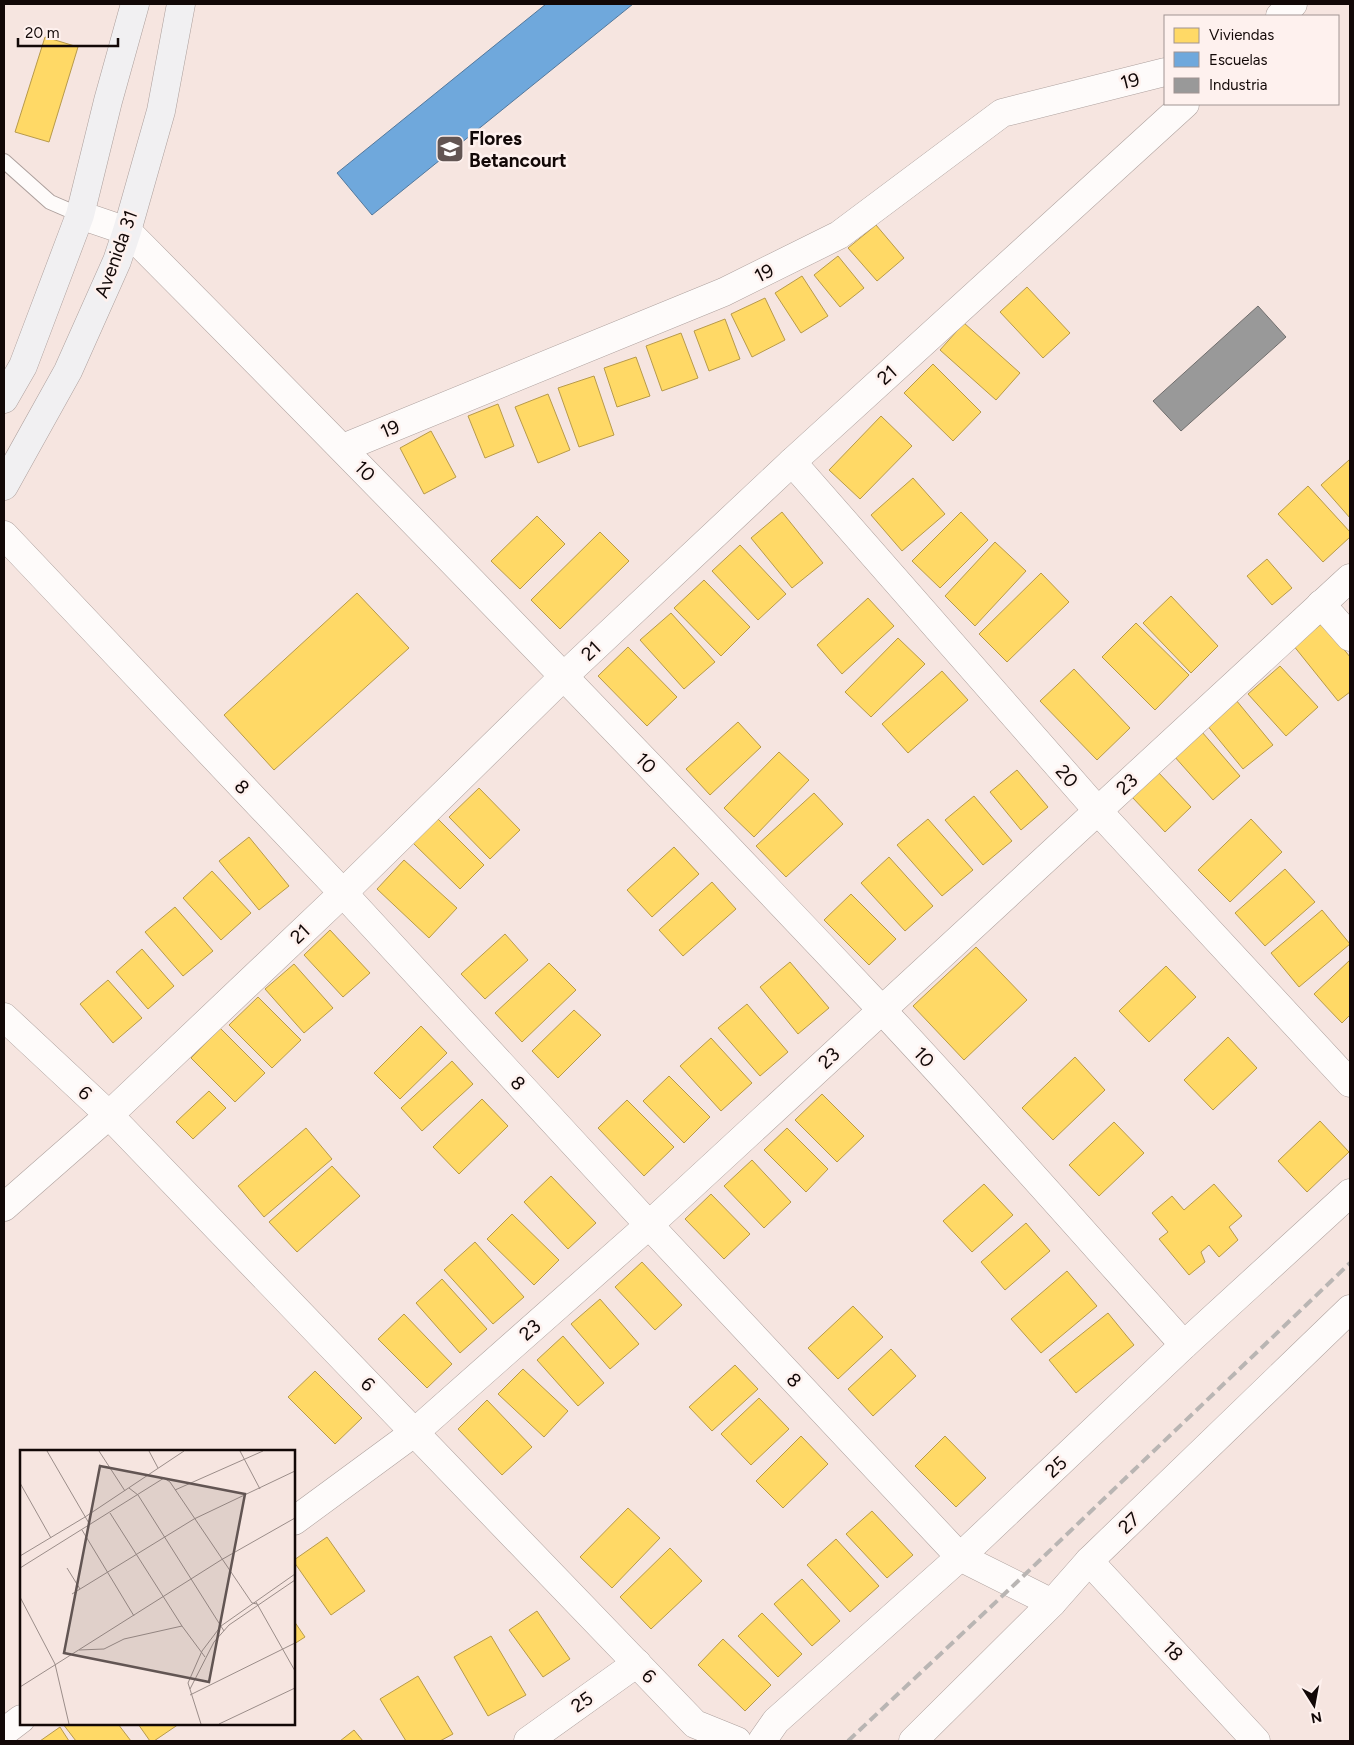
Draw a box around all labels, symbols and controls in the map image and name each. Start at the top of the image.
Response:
scale bar [18,15,118,47]
legend [1164,15,1339,105]
text: 20 m [25,24,59,42]
text: Viviendas [1209,26,1274,44]
text: Escuelas [1209,51,1268,69]
street label: 19 [1118,68,1142,94]
text: Industria [1209,76,1267,94]
place label: Flores Betancourt [469,127,567,172]
school or university icon: Flores Betancourt [435,134,465,164]
street label: Avenida 31 [90,207,142,301]
street label: 19 [751,259,777,287]
street label: 21 [872,360,902,390]
street label: 19 [377,415,403,443]
street label: 10 [350,456,380,486]
street label: 21 [576,636,606,666]
street label: 10 [631,748,661,778]
street label: 20 [1051,760,1083,792]
street label: 23 [1111,768,1143,800]
street label: 8 [230,775,254,799]
street label: 21 [285,919,315,949]
street label: 23 [813,1042,845,1074]
street label: 10 [909,1042,939,1072]
street label: 8 [506,1071,530,1095]
street label: 6 [73,1081,97,1105]
street label: 23 [515,1314,545,1346]
street label: 8 [782,1368,806,1392]
street label: 6 [356,1372,380,1396]
inset map [20,1450,295,1725]
street label: 25 [1040,1451,1072,1483]
street label: 27 [1114,1507,1144,1539]
street label: 18 [1158,1636,1188,1666]
street label: 6 [637,1664,661,1688]
north arrow [1289,1680,1339,1730]
street label: 25 [567,1686,597,1718]
text: N [1309,1708,1323,1727]

